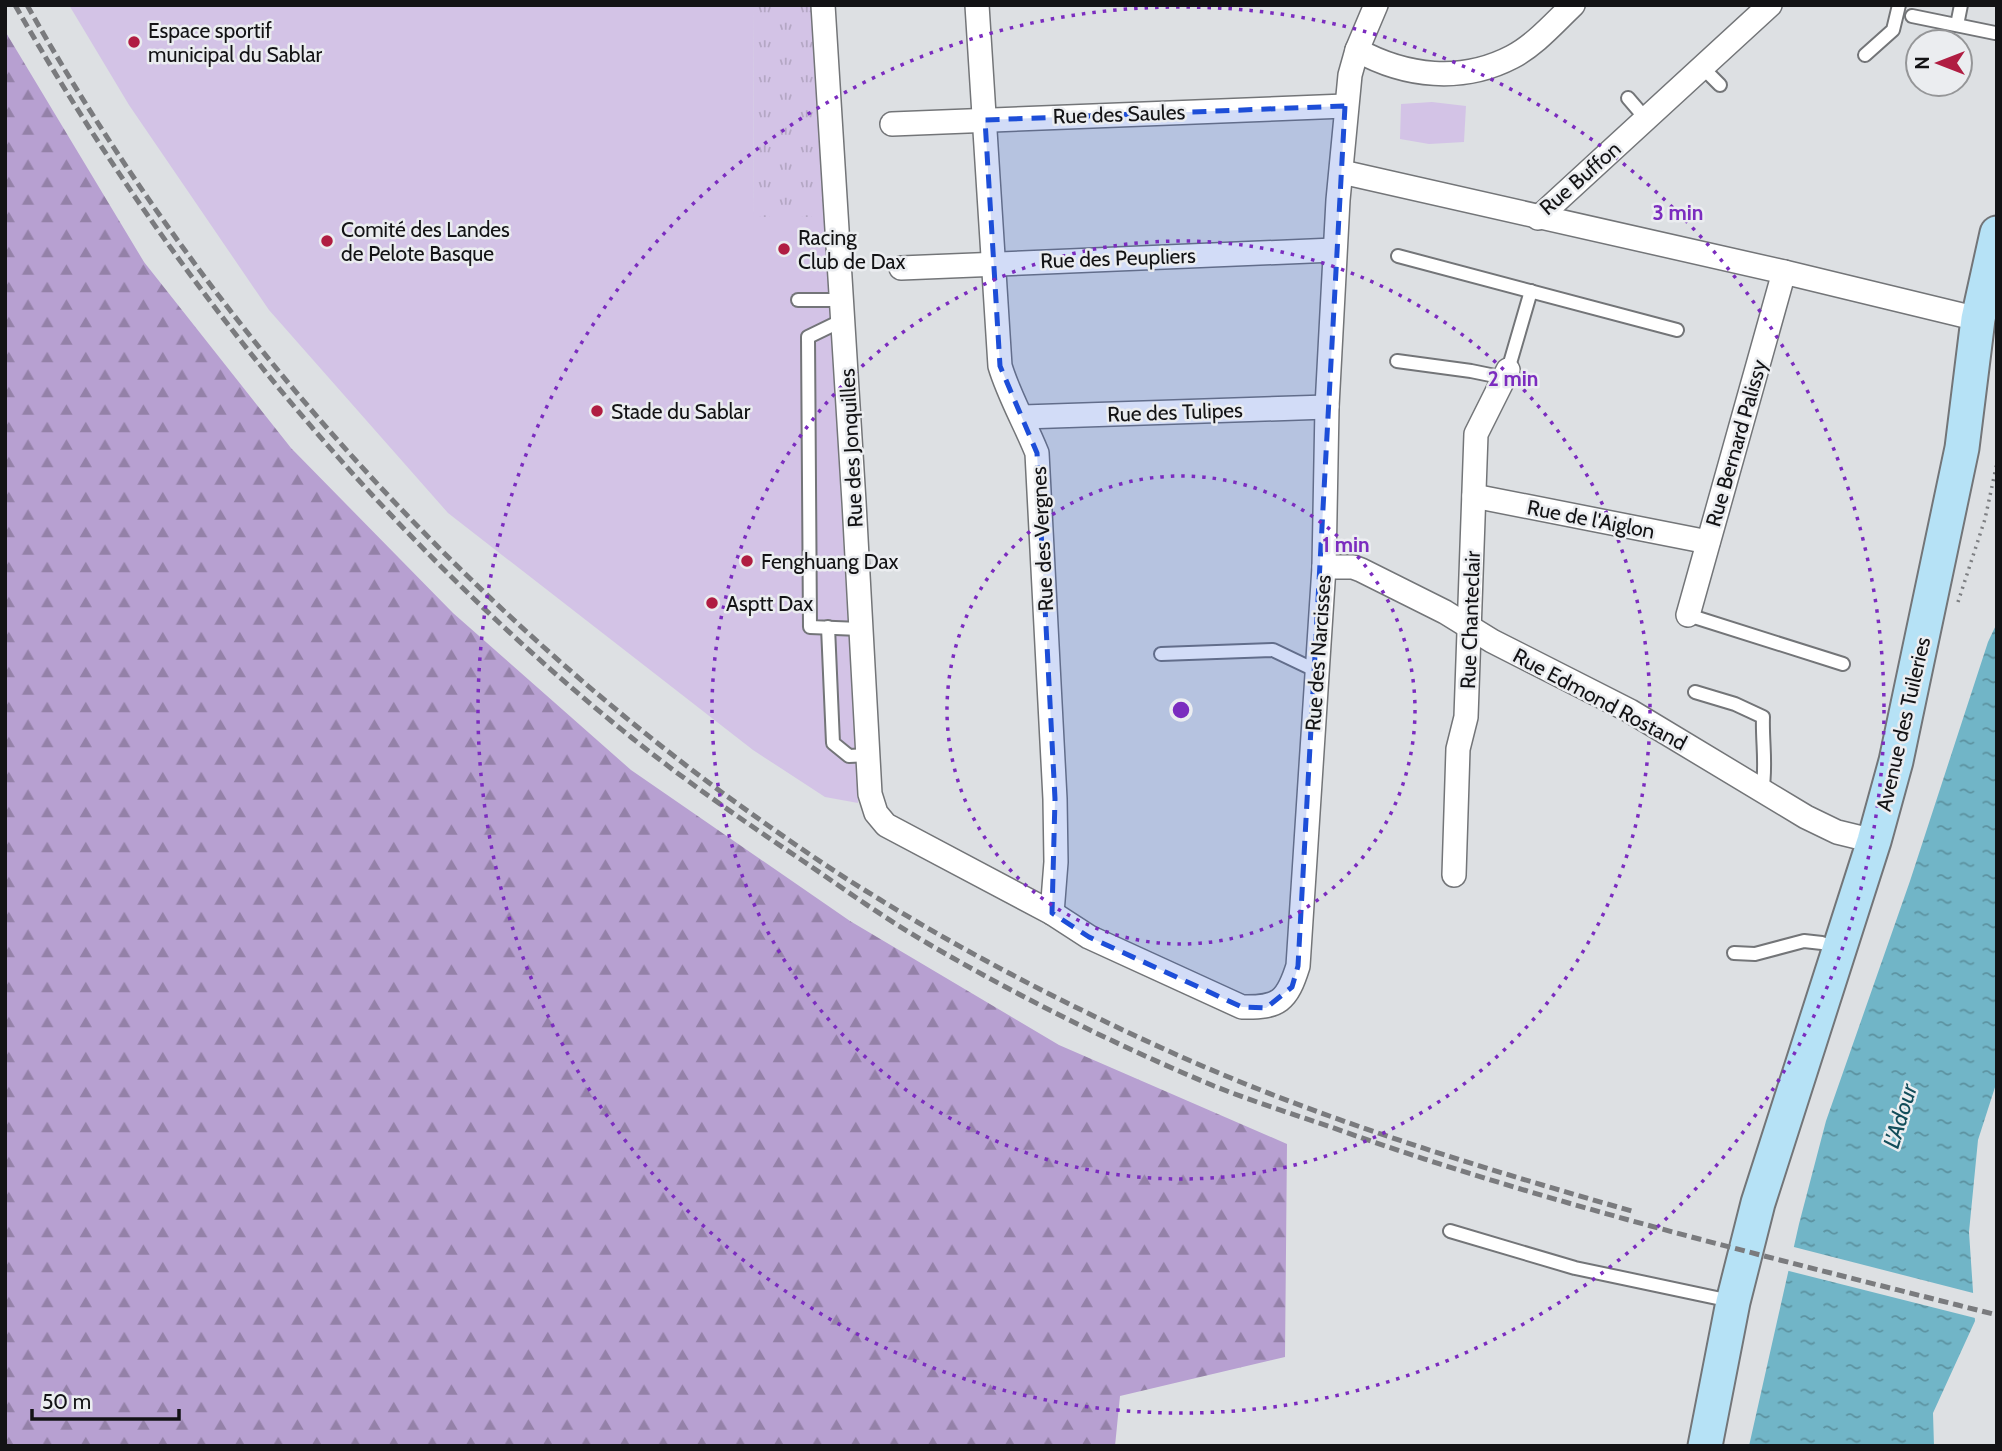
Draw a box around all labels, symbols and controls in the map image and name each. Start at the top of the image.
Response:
place label: Espace sportif municipal du Sablar [148,18,322,67]
north arrow [1904,28,1974,98]
marker: Espace sportif municipal du Sablar [126,34,142,50]
text: N [1911,56,1934,70]
street label: Rue des Saules [1052,99,1186,129]
street label: Rue Buffon [1534,136,1626,220]
text: 3 min [1653,200,1703,225]
place label: Comité des Landes de Pelote Basque [341,217,510,266]
place label: Racing Club de Dax [798,225,906,274]
marker: Comité des Landes de Pelote Basque [319,233,335,249]
marker: Racing Club de Dax [776,241,792,257]
street label: Rue des Peupliers [1040,243,1196,273]
street label: Rue Bernard Palissy [1700,356,1772,529]
text: 2 min [1488,366,1538,391]
street label: Rue des Jonquilles [834,367,868,528]
street label: Rue des Tulipes [1107,397,1244,427]
place label: Stade du Sablar [611,399,751,424]
marker: Stade du Sablar [589,403,605,419]
street label: Rue des Vergnes [1026,466,1058,612]
street label: Rue de l'Aiglon [1525,494,1657,544]
text: 1 min [1322,532,1370,557]
place label: Fenghuang Dax [761,549,899,574]
street label: Rue Chanteclair [1455,550,1485,690]
marker: Fenghuang Dax [739,553,755,569]
street label: Rue des Narcisses [1300,574,1336,732]
place label: Asptt Dax [726,591,813,616]
marker: Asptt Dax [704,595,720,611]
street label: Avenue des Tuileries [1871,634,1935,814]
street label: Rue Edmond Rostand [1509,643,1691,755]
centre of rings [1169,698,1193,722]
water label: L'Adour [1877,1080,1923,1152]
scale bar [32,1378,178,1422]
text: 50 m [42,1389,91,1414]

